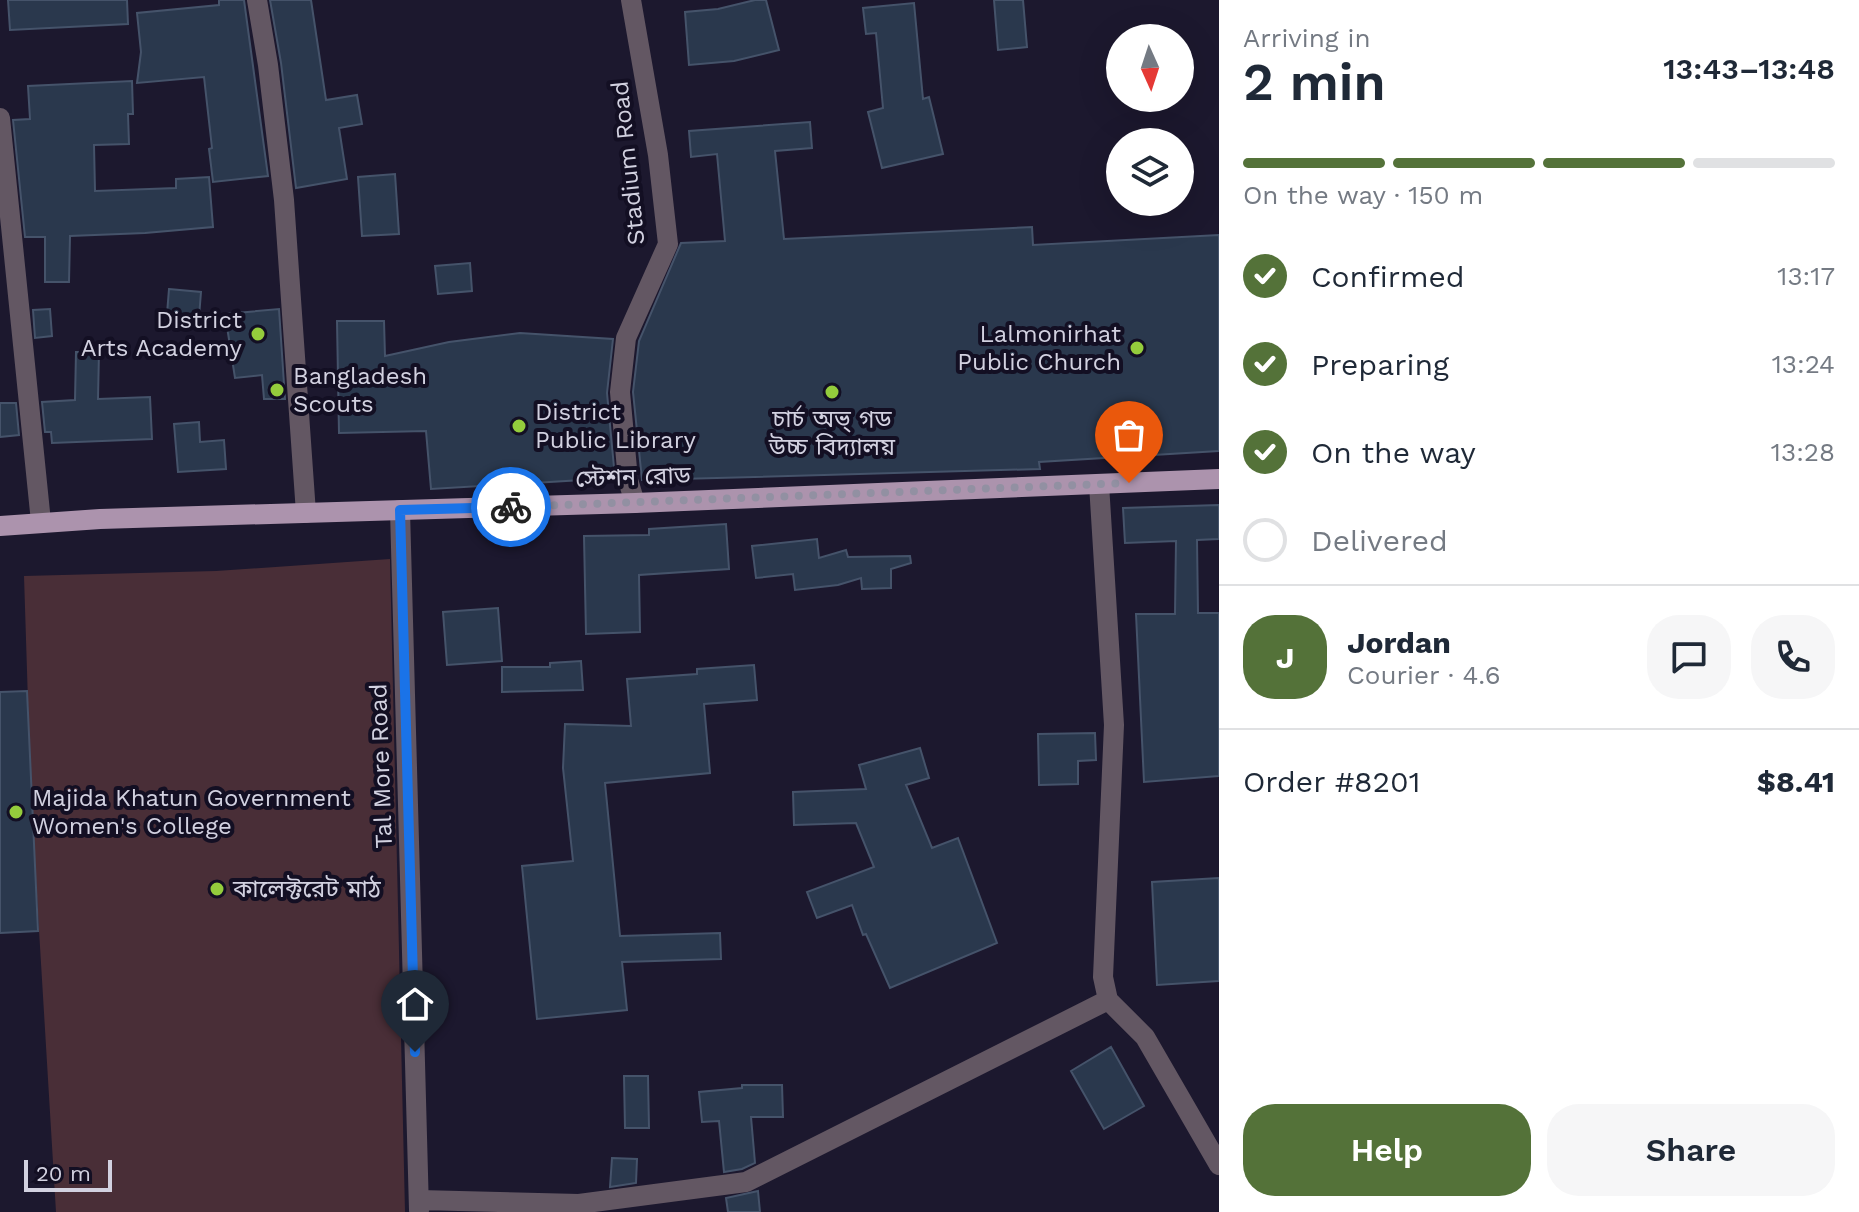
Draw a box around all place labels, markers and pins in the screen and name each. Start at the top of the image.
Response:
place label: District Arts Academy [81,306,243,362]
place label: Lalmonirhat Public Church [957,320,1121,376]
marker: District Arts Academy [249,325,267,343]
marker: Lalmonirhat Public Church [1128,339,1146,357]
place label: Bangladesh Scouts [293,362,427,418]
marker: Bangladesh Scouts [268,381,286,399]
marker: চার্চ অভ্ গড ‍উচ্চ বিদ্যালয় [823,383,841,401]
place label: District Public Library [535,398,696,454]
pin [1095,401,1163,483]
place label: চার্চ অভ্ গড ‍উচ্চ বিদ্যালয় [768,404,896,461]
marker: District Public Library [510,417,528,435]
place label: Majida Khatun Government Women's College [32,784,351,840]
marker: Majida Khatun Government Women's College [7,803,25,821]
place label: কালেক্টরেট মাঠ [232,875,382,903]
marker: কালেক্টরেট মাঠ [208,880,226,898]
pin [381,970,449,1052]

